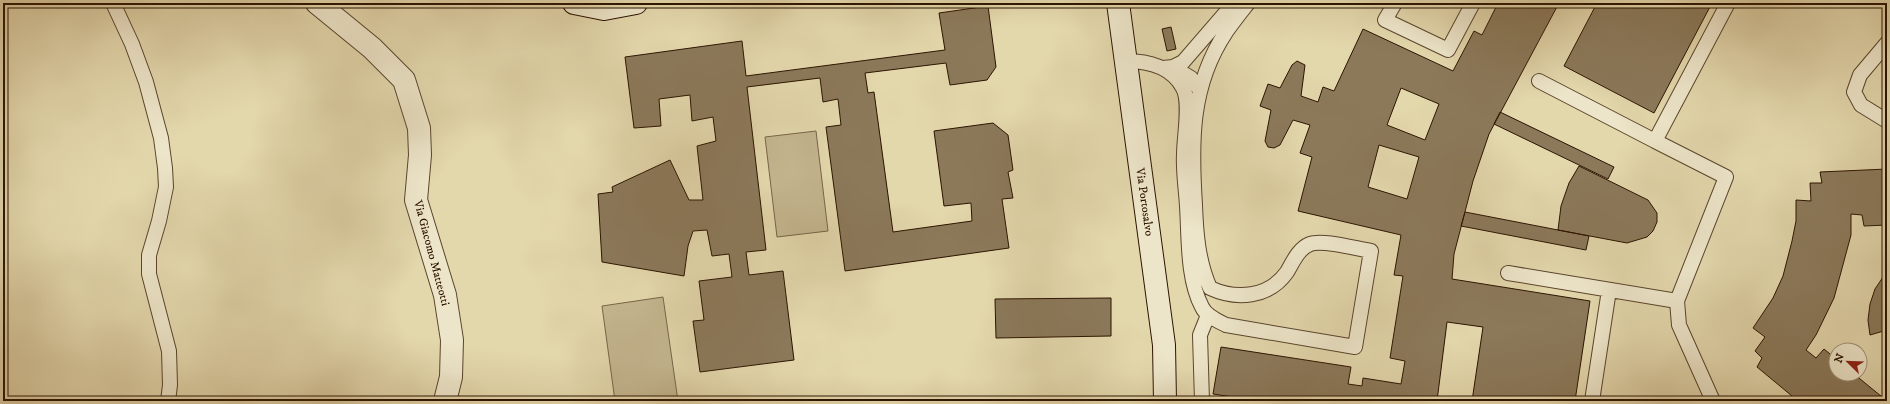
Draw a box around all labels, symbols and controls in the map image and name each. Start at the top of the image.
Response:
street label: Via Portosalvo [1132,166,1157,237]
street label: Via Giacomo Matteotti [410,198,453,308]
north arrow [1828,342,1868,382]
text: N [1832,352,1848,365]

